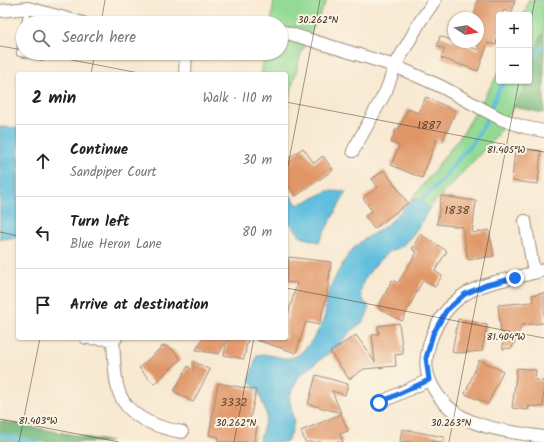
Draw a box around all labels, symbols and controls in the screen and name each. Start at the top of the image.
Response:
text: 30.262°N [298,12,338,28]
north arrow [448,12,484,48]
map controls [496,12,532,84]
button: + [496,12,532,48]
search box [16,16,288,60]
text: Search here [62,26,136,50]
icon: search [30,27,52,49]
button: − [496,48,532,84]
text: 2 min [32,85,76,112]
text: Walk · 110 m [203,88,272,109]
house number: 1887 [417,116,441,135]
text: Continue [70,138,128,162]
text: 81.405°W [487,142,525,158]
icon: ahead [32,150,54,172]
text: 30 m [243,150,272,171]
text: Sandpiper Court [70,162,157,183]
house number: 1838 [444,201,470,220]
text: Turn left [70,210,130,234]
icon: left [32,222,54,244]
text: 80 m [242,222,272,243]
text: Blue Heron Lane [70,234,162,255]
route end [506,269,524,287]
text: Arrive at destination [70,293,209,317]
icon: arrive [32,294,54,316]
text: 81.404°W [487,329,526,345]
house number: 3332 [220,393,248,412]
route start [370,394,388,412]
text: 81.403°W [19,413,58,429]
text: 30.262°N [216,415,256,431]
text: 30.263°N [431,415,471,431]

